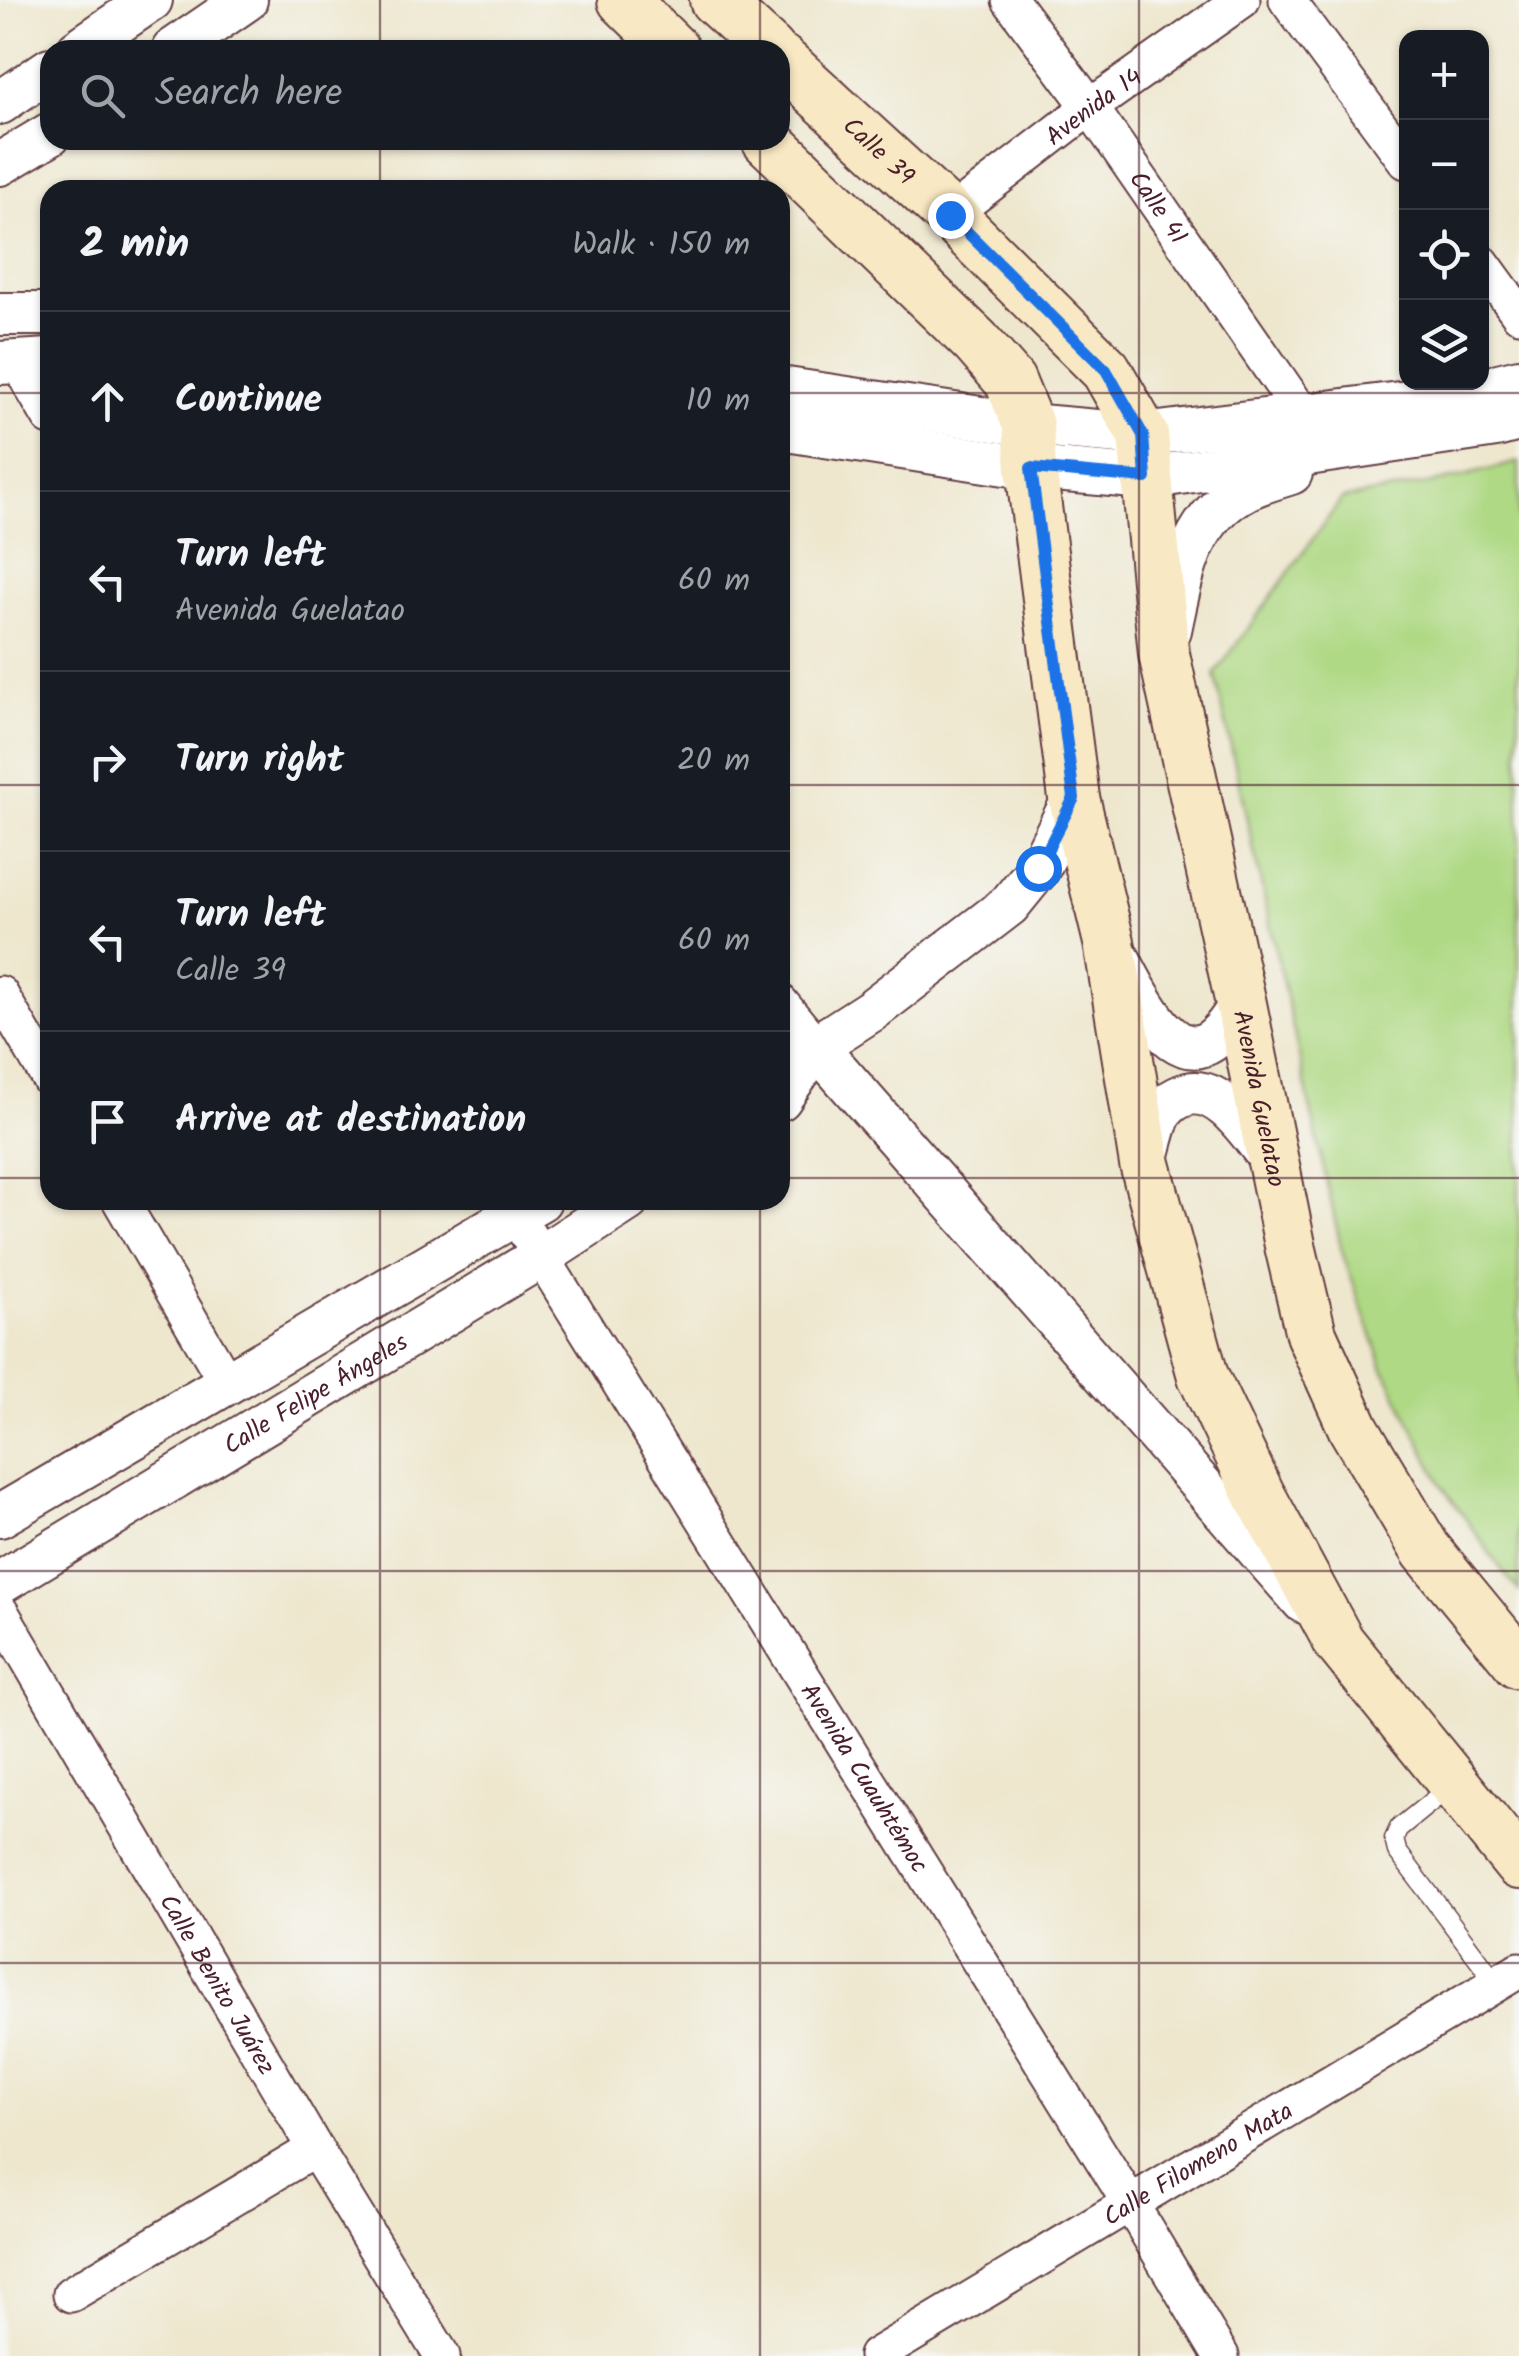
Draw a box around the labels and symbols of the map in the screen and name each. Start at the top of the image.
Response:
street label: Avenida 14 [1037,58,1151,157]
street label: Calle 39 [833,108,924,196]
street label: Calle 41 [1118,163,1197,253]
route end [928,193,974,239]
route start [1016,846,1062,892]
street label: Avenida Guelatao [1221,1007,1296,1191]
street label: Calle Felipe Ángeles [216,1323,416,1466]
street label: Avenida Cuauhtémoc [789,1675,938,1881]
street label: Calle Benito Juárez [148,1887,285,2083]
street label: Calle Filomeno Mata [1096,2092,1301,2237]

